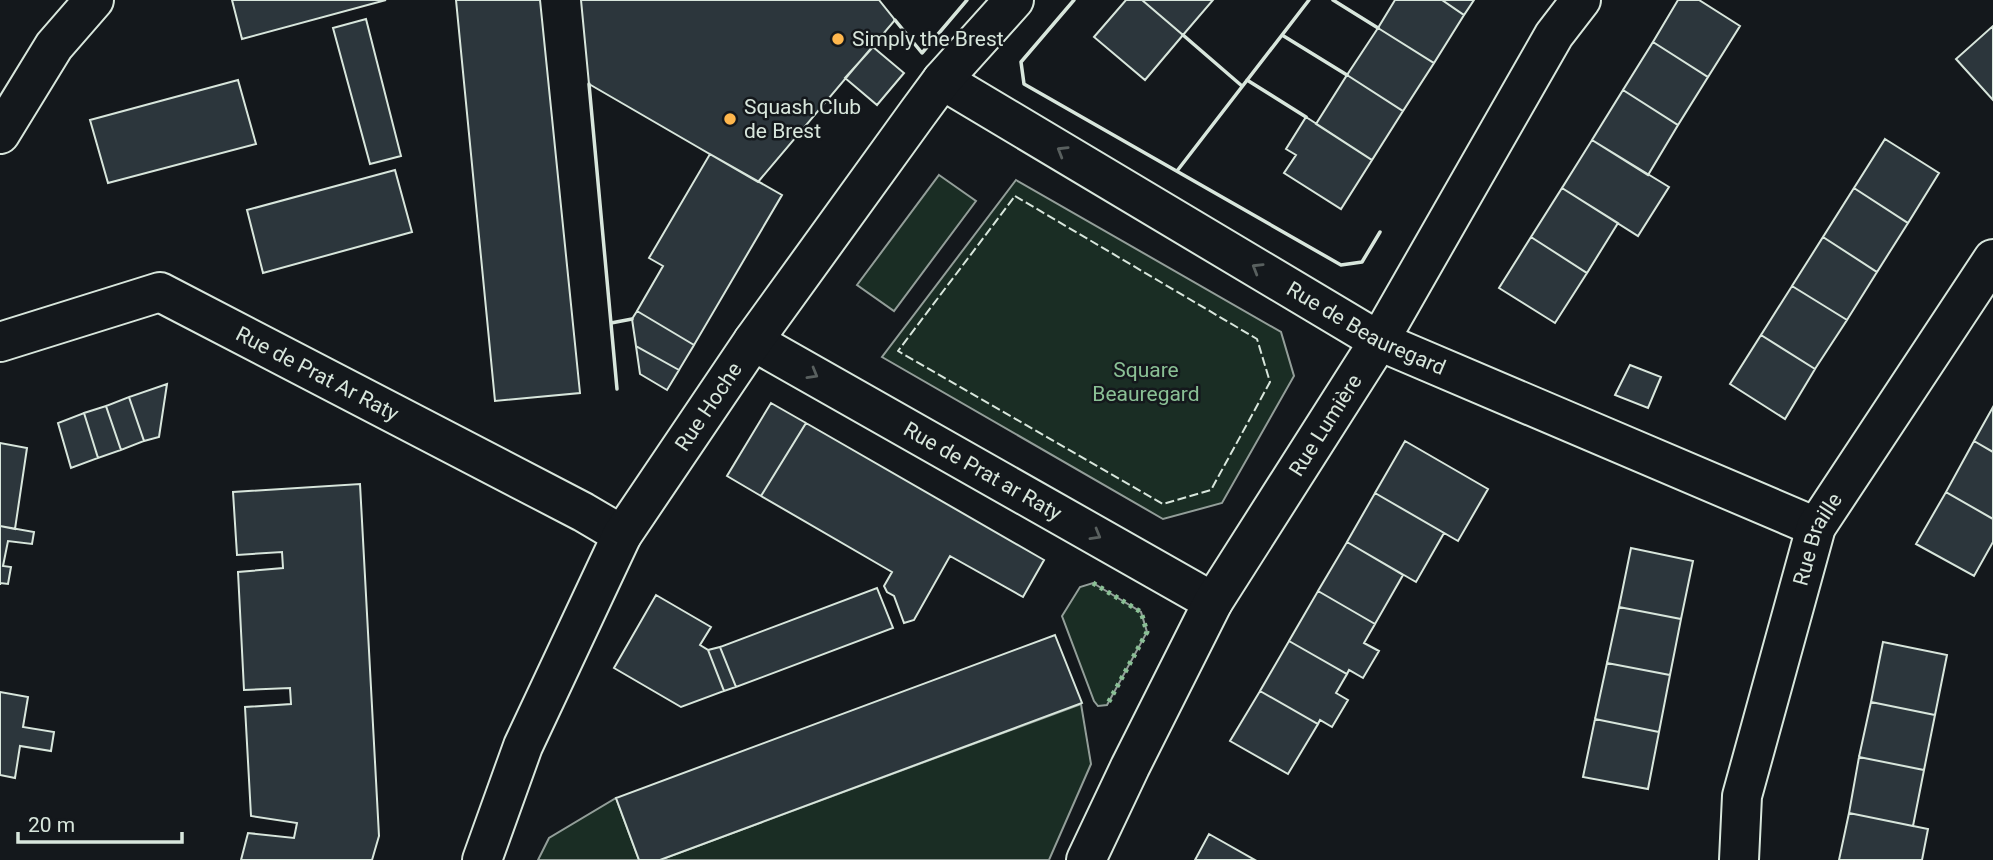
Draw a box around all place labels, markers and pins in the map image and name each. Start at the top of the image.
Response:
place label: Simply the Brest [852,27,1004,51]
marker: Simply the Brest [830,31,846,47]
place label: Squash Club de Brest [744,95,861,143]
marker: Squash Club de Brest [722,111,738,127]

